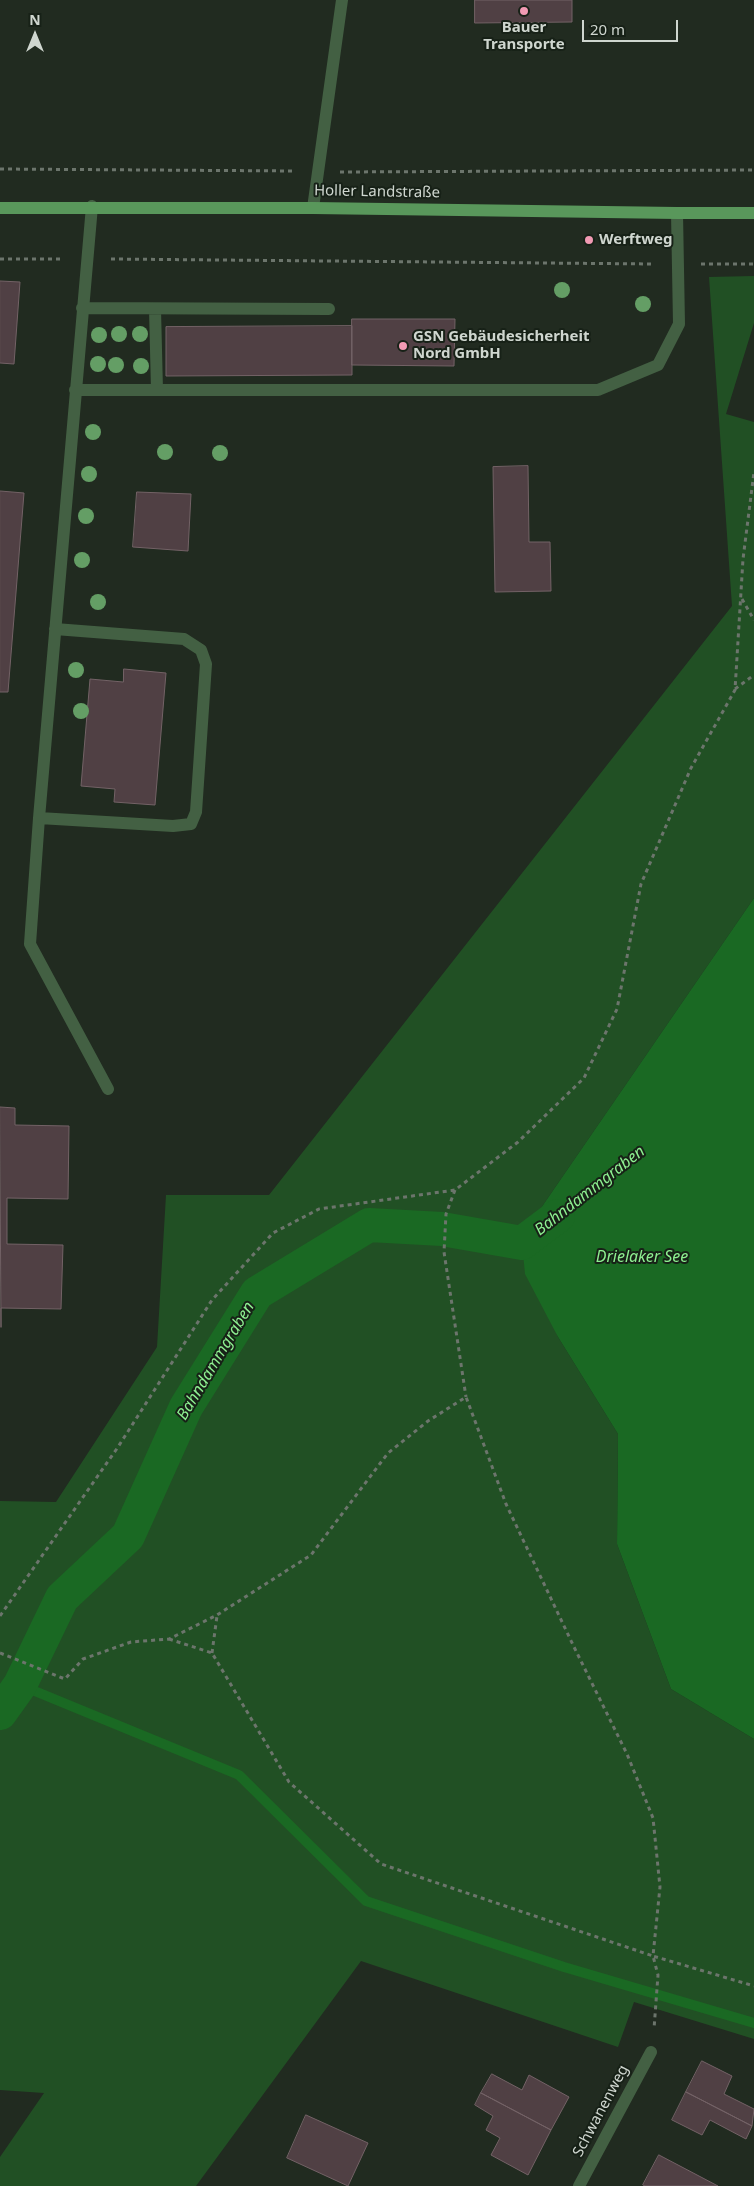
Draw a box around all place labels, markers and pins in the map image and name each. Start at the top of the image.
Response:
marker: Bauer Transporte [518,5,530,17]
place label: Bauer Transporte [483,19,565,54]
place label: Werftweg [599,231,672,249]
marker: Werftweg [583,234,595,246]
place label: GSN Gebäudesicherheit Nord GmbH [413,328,590,363]
marker: GSN Gebäudesicherheit Nord GmbH [397,340,409,352]

